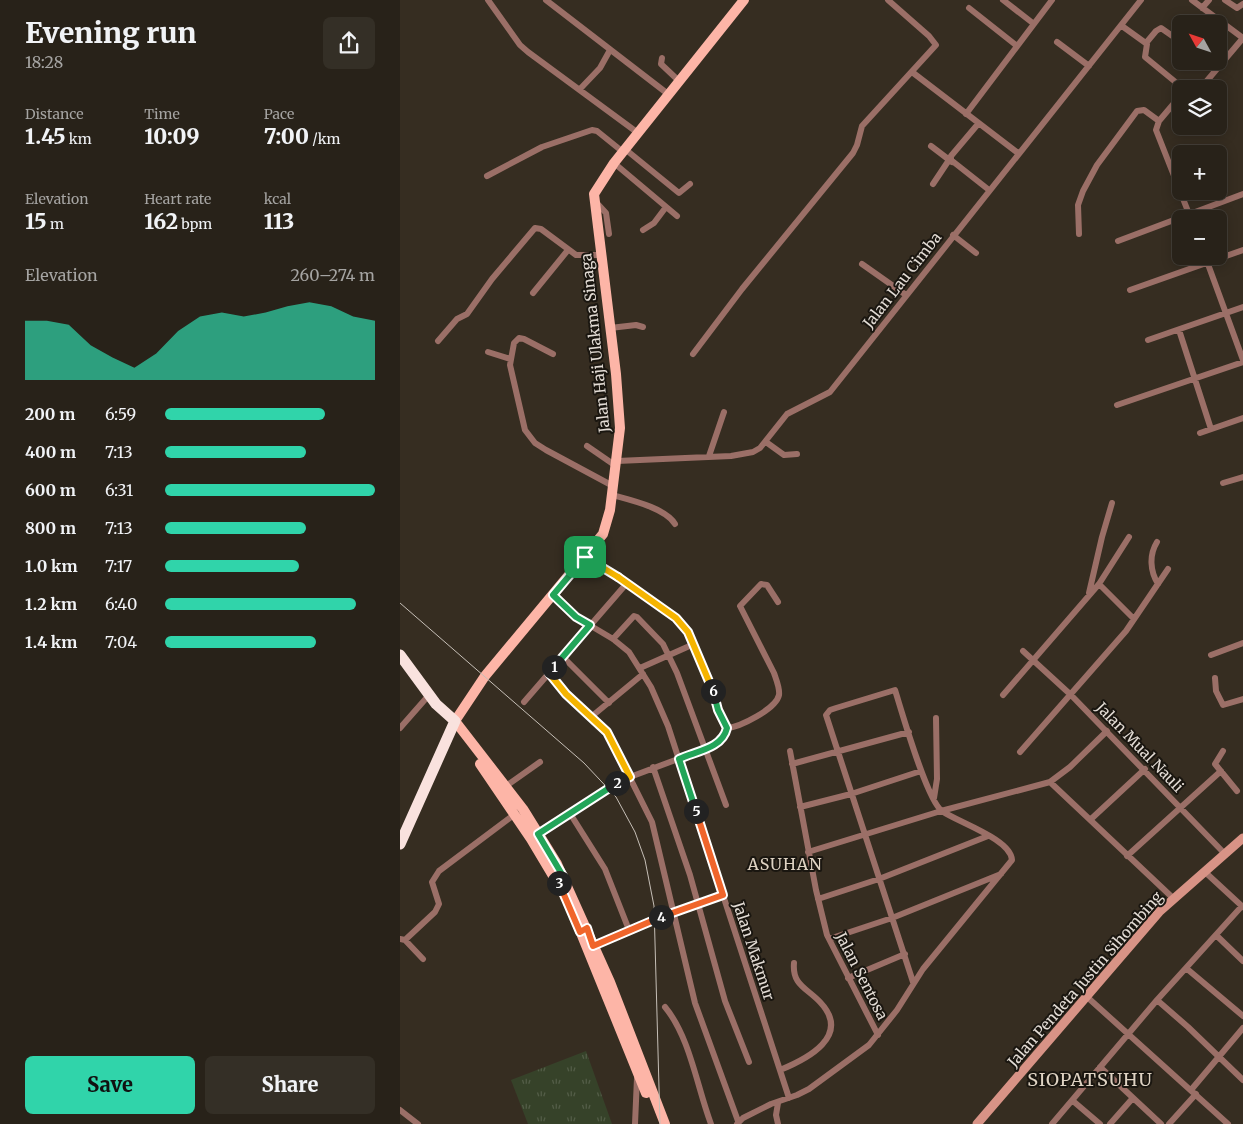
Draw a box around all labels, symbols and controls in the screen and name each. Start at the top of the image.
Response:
text: Evening run [25,15,196,51]
north arrow [1172,15,1228,70]
map controls [1172,15,1227,265]
button: share [323,17,375,69]
text: 18:28 [25,52,63,72]
button: layers [1172,80,1227,135]
text: Distance [25,105,84,123]
text: Time [144,105,180,123]
text: Pace [264,105,294,123]
text: 1.45 [25,123,65,150]
text: 10:09 [144,123,199,150]
text: 7:00 [264,123,309,150]
text: km [65,130,92,148]
text: /km [309,130,340,148]
button: + [1172,145,1227,200]
text: Elevation [25,190,89,208]
text: Heart rate [144,190,211,208]
text: kcal [264,190,291,208]
text: 15 [25,208,47,235]
text: 162 [144,208,178,235]
text: 113 [264,208,294,235]
button: − [1172,210,1227,265]
text: m [47,215,64,233]
text: bpm [178,215,212,233]
street label: Jalan Lau Cimba [858,228,945,333]
street label: Jalan Haji Ulakma Sinaga [576,252,614,435]
text: Elevation [25,265,98,285]
text: 260–274 m [290,265,375,285]
text: 200 m [25,404,75,424]
text: 6:59 [105,404,136,424]
text: 400 m [25,442,76,462]
text: 7:13 [105,442,133,462]
text: 600 m [25,480,76,500]
text: 6:31 [105,480,133,500]
text: 800 m [25,518,76,538]
text: 7:13 [105,518,133,538]
pin [564,536,606,578]
icon: arrive [571,543,599,571]
text: 1.0 km [25,556,78,576]
text: 7:17 [105,556,132,576]
text: 1.2 km [25,594,77,614]
text: 6:40 [105,594,137,614]
text: 1.4 km [25,632,77,652]
text: 7:04 [105,632,137,652]
pin: 1 [542,654,566,680]
text: 1 [551,658,558,676]
pin: 6 [700,678,726,704]
text: 6 [709,682,718,700]
street label: Jalan Mual Nauli [1092,697,1188,796]
pin: 2 [604,770,630,796]
text: 2 [613,774,622,792]
pin: 5 [684,798,708,824]
text: 5 [692,802,701,820]
district label: ASUHAN [746,854,823,874]
pin: 3 [546,870,572,896]
text: 3 [555,874,564,892]
street label: Jalan Pendeta Justin Sihombing [1003,887,1167,1072]
street label: Jalan Makmur [729,898,779,1003]
pin: 4 [648,904,674,930]
text: 4 [657,908,666,926]
street label: Jalan Sentosa [831,928,892,1023]
button: Save [25,1056,195,1114]
button: Share [205,1056,375,1114]
district label: SIOPATSUHU [1027,1068,1153,1091]

